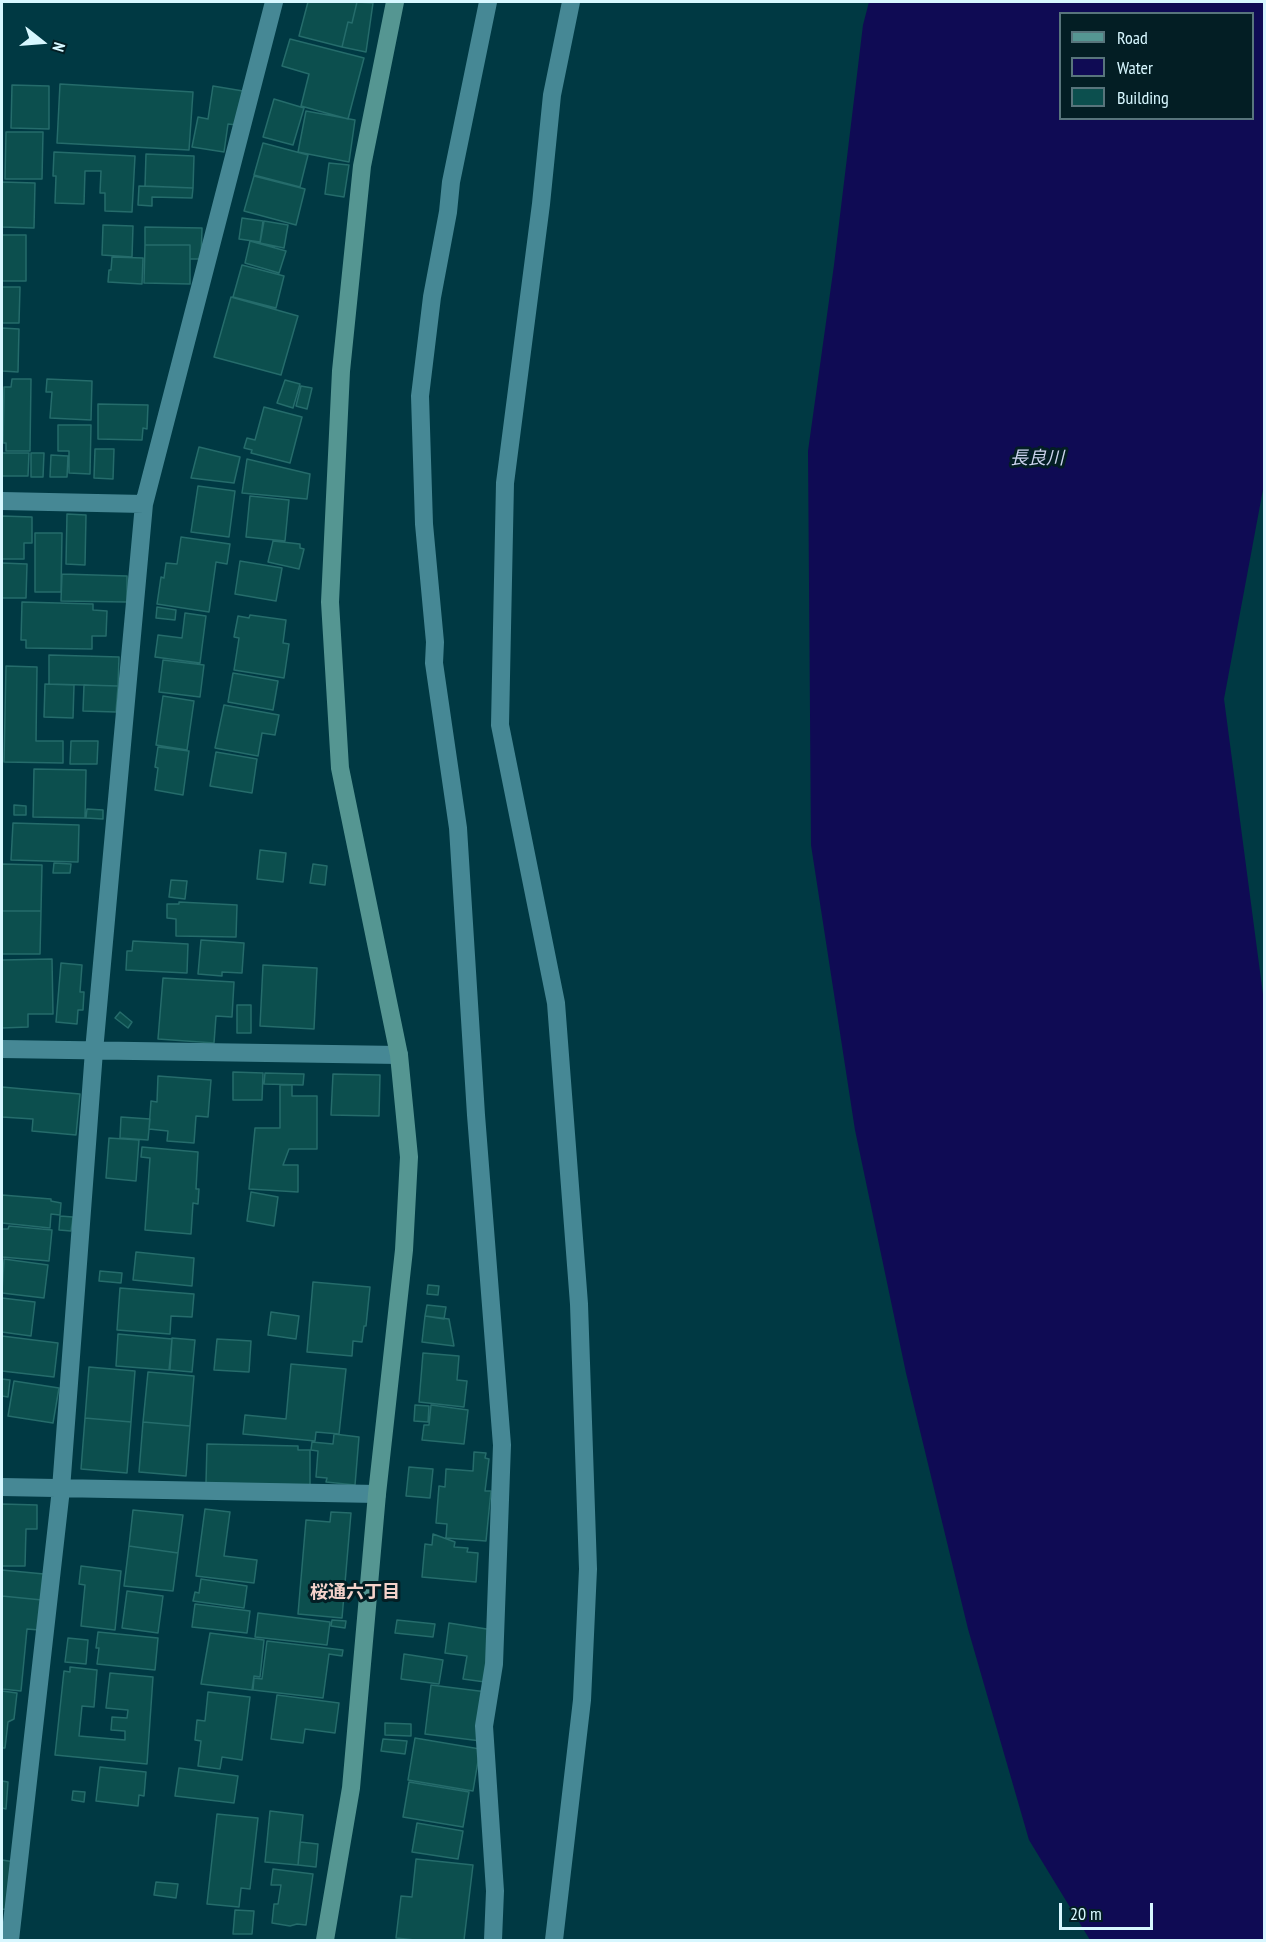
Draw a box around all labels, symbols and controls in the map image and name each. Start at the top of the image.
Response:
north arrow [12,12,72,72]
legend [1059,12,1254,120]
text: Road [1117,26,1148,49]
text: N [48,40,70,54]
text: Water [1117,56,1153,79]
text: Building [1117,86,1169,109]
water label: 長良川 [1010,448,1064,470]
district label: 桜通六丁目 [310,1582,400,1604]
scale bar [1062,1891,1156,1929]
text: 20 m [1070,1902,1102,1925]

